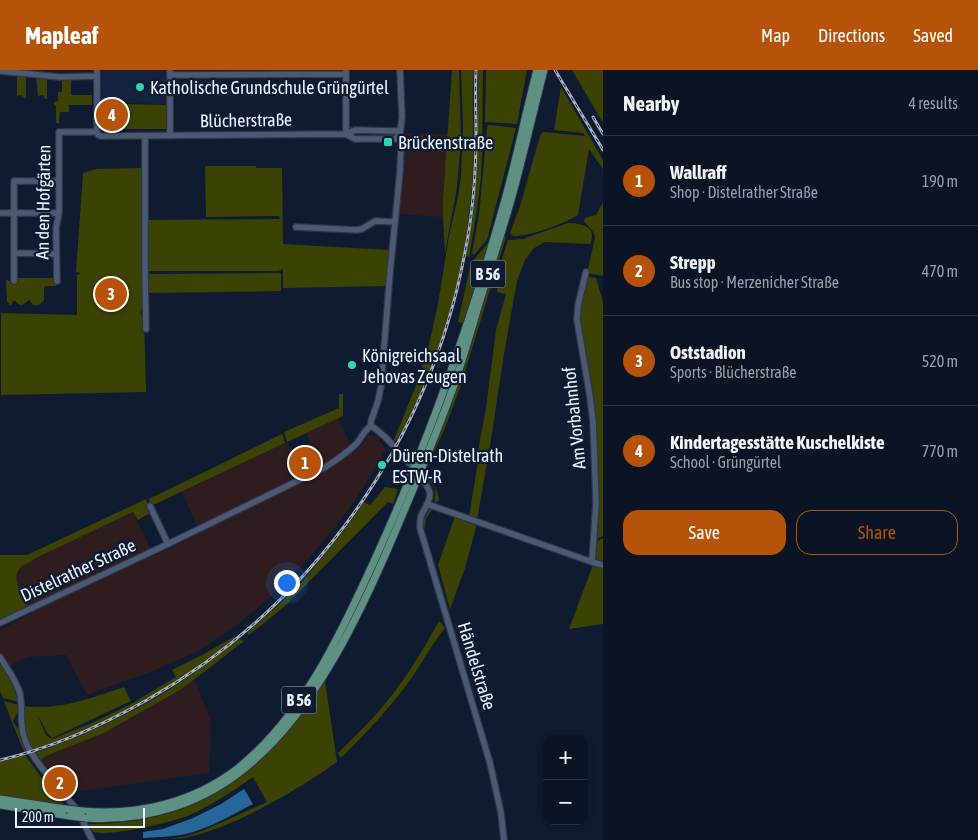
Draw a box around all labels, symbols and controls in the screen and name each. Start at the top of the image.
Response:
text: Mapleaf [25,22,98,49]
text: Map [761,25,790,46]
text: Directions [818,25,885,46]
text: Saved [913,25,953,46]
place label: Katholische Grundschule Grüngürtel [150,77,389,98]
marker: Katholische Grundschule Grüngürtel [134,81,146,93]
text: Nearby [623,91,679,115]
text: 4 results [908,94,958,112]
pin: 4 [96,96,128,134]
street label: Blücherstraße [200,109,292,131]
place label: Brückenstraße [398,132,493,153]
marker: Brückenstraße [382,136,394,148]
street label: An den Hofgärten [32,145,54,259]
text: Wallraff [670,161,726,183]
text: 1 [635,172,643,190]
text: 190 m [922,172,958,190]
text: Shop · Distelrather Straße [670,183,818,201]
text: Strepp [670,251,716,273]
road number: B 56 [470,260,506,288]
text: 2 [635,262,643,280]
text: 470 m [922,262,958,280]
text: Bus stop · Merzenicher Straße [670,273,839,291]
pin: 3 [95,275,127,313]
text: Oststadion [670,341,746,363]
place label: Königreichsaal Jehovas Zeugen [362,345,467,387]
text: 3 [635,352,643,370]
text: 520 m [922,352,958,370]
marker: Königreichsaal Jehovas Zeugen [346,359,358,371]
text: Sports · Blücherstraße [670,363,797,381]
street label: Am Vorbahnhof [558,366,590,470]
text: Kindertagesstätte Kuschelkiste [670,431,885,453]
text: 4 [635,442,643,460]
text: 770 m [922,442,958,460]
pin: 1 [289,444,321,482]
place label: Düren-Distelrath ESTW-R [392,445,503,487]
text: School · Grüngürtel [670,453,781,471]
marker: Düren-Distelrath ESTW-R [376,459,388,471]
button: Save [623,510,786,555]
button: Share [796,510,958,555]
street label: Distelrather Straße [17,534,139,606]
your location [274,570,300,596]
street label: Händelstraße [454,620,500,712]
road number: B 56 [282,686,316,714]
map controls [543,735,588,825]
button: + [543,735,588,780]
pin: 2 [44,764,76,802]
button: − [543,780,588,825]
scale bar [15,805,145,828]
text: 200 m [22,809,54,825]

